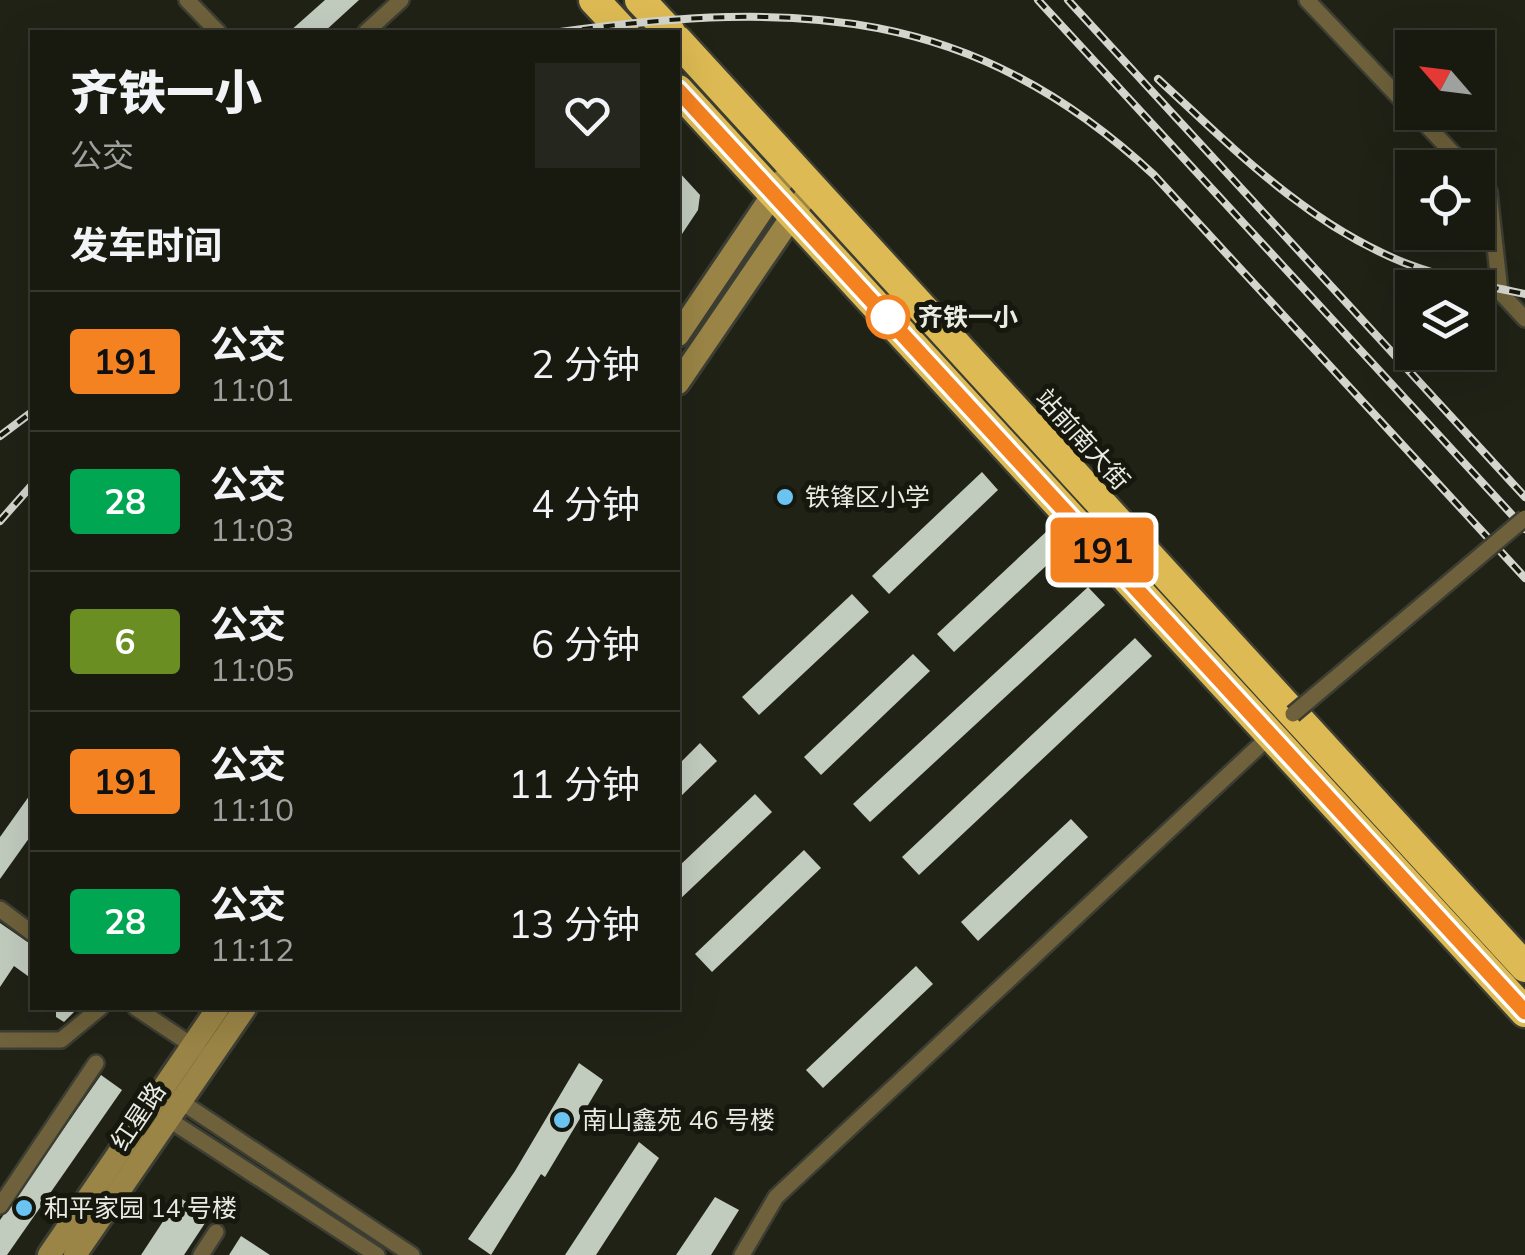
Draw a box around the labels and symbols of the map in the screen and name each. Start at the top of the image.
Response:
north arrow [1395,30,1495,130]
marker: 齐铁一小 [867,296,909,338]
place label: 齐铁一小 [918,301,1018,332]
street label: 站前南大街 [1030,382,1137,495]
place label: 铁锋区小学 [805,481,930,512]
marker: 铁锋区小学 [774,486,796,508]
line badge: 191 [1044,518,1160,582]
street label: 红星路 [104,1076,171,1155]
place label: 南山鑫苑 46 号楼 [582,1104,775,1135]
marker: 南山鑫苑 46 号楼 [551,1109,573,1131]
place label: 和平家园 14 号楼 [44,1192,237,1223]
marker: 和平家园 14 号楼 [13,1197,35,1219]

